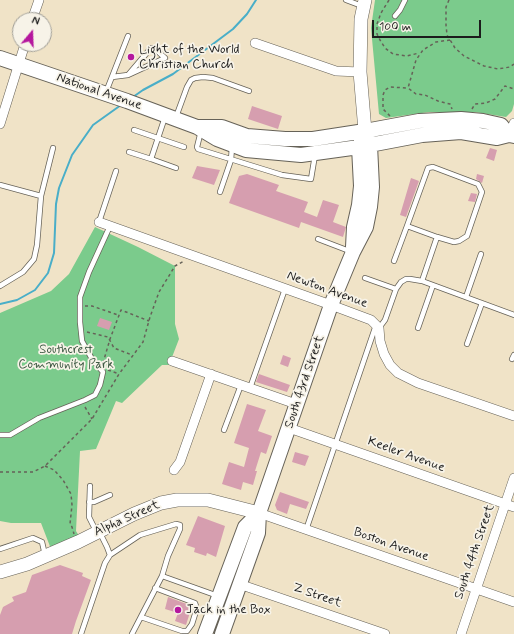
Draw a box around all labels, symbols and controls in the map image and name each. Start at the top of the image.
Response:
north arrow [12,12,52,52]
scale bar [374,12,483,38]
text: N [30,14,41,29]
text: 100 m [379,19,411,35]
place label: Light of the World Christian Church [139,42,239,73]
marker: Light of the World Christian Church [126,52,136,62]
street label: National Avenue [54,70,144,114]
street label: Newton Avenue [285,268,369,312]
street label: South 43rd Street [282,333,328,431]
park label: Southcrest Community Park [18,342,114,373]
street label: Keeler Avenue [365,434,447,476]
street label: Alpha Street [92,498,162,540]
street label: South 44th Street [452,503,498,601]
street label: Boston Avenue [351,525,431,565]
street label: Z Street [291,580,343,612]
place label: Jack in the Box [186,602,270,618]
marker: Jack in the Box [173,605,183,615]

